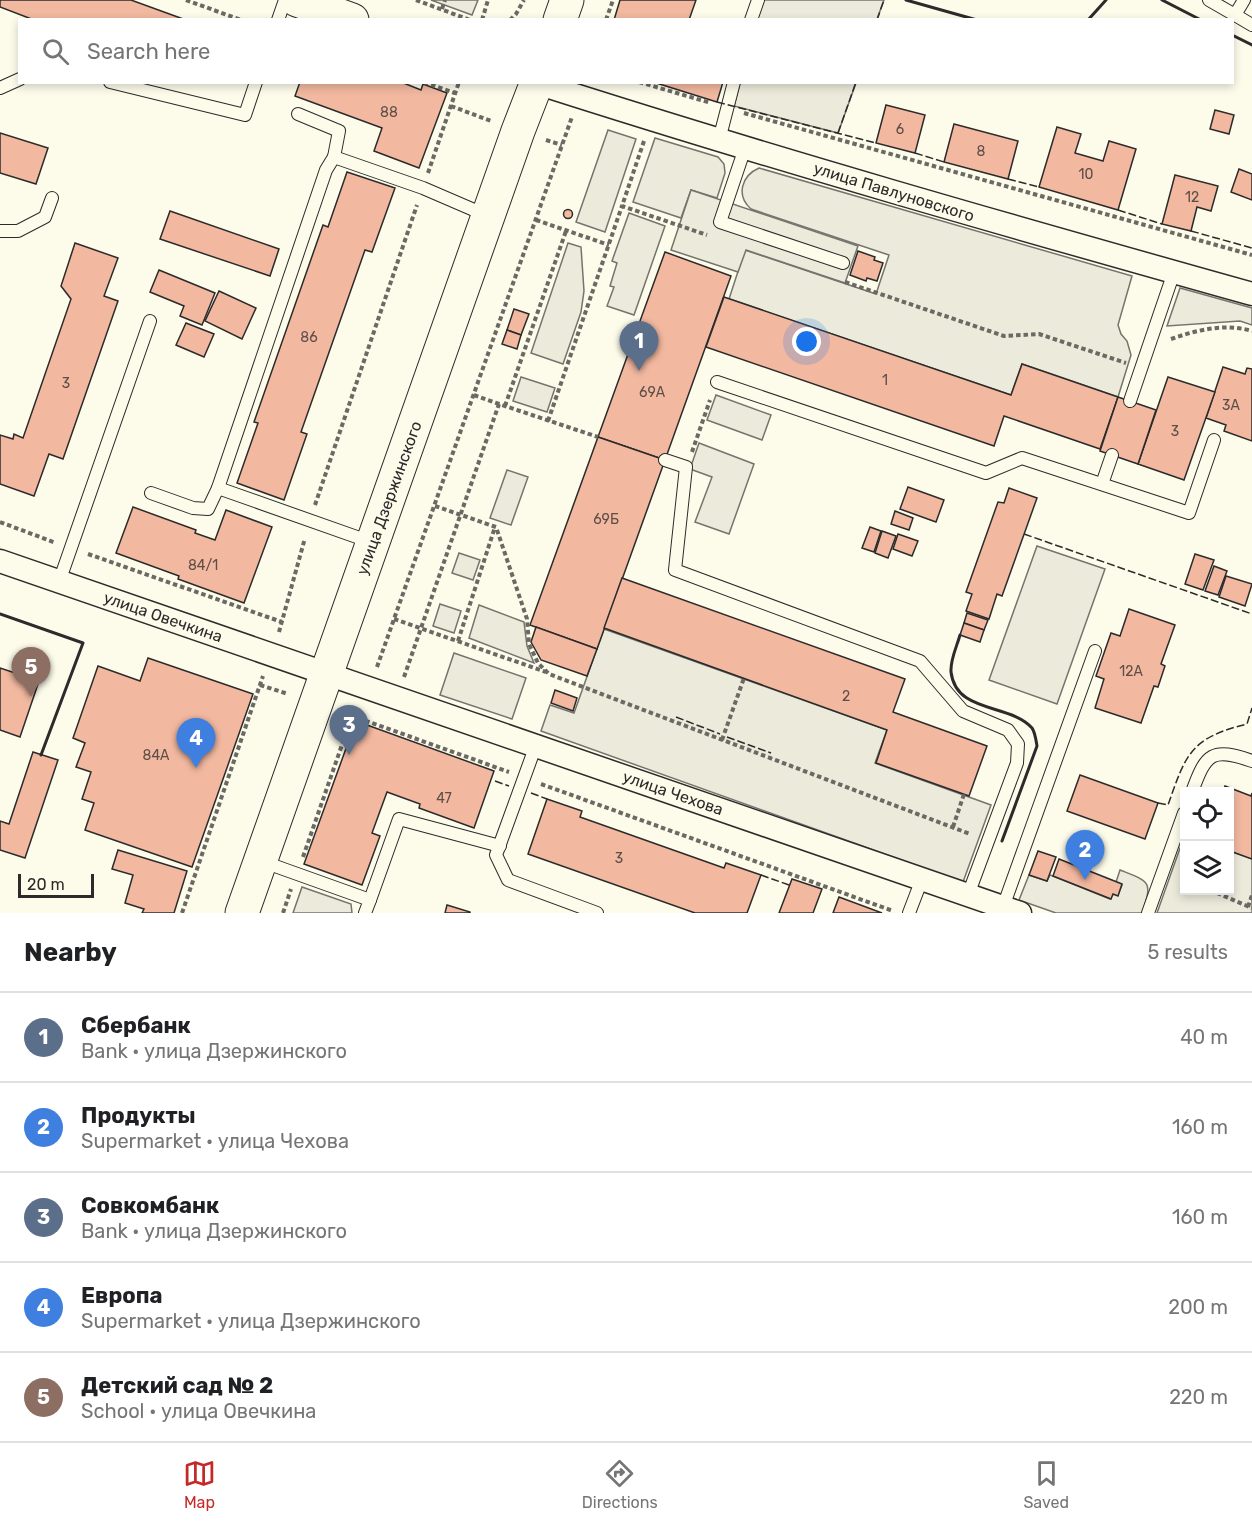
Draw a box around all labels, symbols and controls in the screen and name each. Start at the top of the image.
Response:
search box [18,18,1234,84]
icon: search [39,35,72,68]
text: Search here [87,38,210,65]
house number: 88 [380,104,398,121]
house number: 6 [896,121,904,138]
house number: 8 [977,143,986,160]
street label: улица Павлуновского [811,158,977,226]
house number: 10 [1079,166,1094,183]
house number: 12 [1185,189,1199,206]
pin: 1 [620,322,658,371]
your location [792,327,821,356]
house number: 86 [300,329,318,346]
house number: 1 [882,372,888,389]
house number: 3 [62,375,70,392]
house number: 69А [639,384,666,401]
house number: 3А [1222,397,1241,414]
street label: улица Дзержинского [352,418,426,578]
house number: 3 [1171,423,1179,440]
house number: 69Б [593,511,619,528]
house number: 84/1 [188,557,218,574]
street label: улица Овечкина [101,588,225,646]
pin: 5 [12,648,51,697]
house number: 12А [1119,663,1143,680]
house number: 2 [842,688,850,705]
pin: 3 [330,706,368,755]
pin: 4 [176,718,216,768]
house number: 84А [143,747,170,764]
street label: улица Чехова [620,767,726,819]
map controls [1180,787,1234,895]
button: locate [1180,787,1234,841]
house number: 47 [436,790,452,807]
pin: 2 [1066,830,1104,880]
button: layers [1180,841,1234,895]
house number: 3 [615,850,623,867]
scale bar [18,871,94,898]
text: 20 m [27,875,65,894]
text: Nearby [24,937,117,968]
text: 5 results [1147,940,1228,964]
text: Сбербанк [81,1012,191,1039]
text: 1 [39,1025,48,1049]
text: 40 m [1180,1025,1228,1049]
text: Bank · улица Дзержинского [81,1039,347,1063]
text: Продукты [81,1102,196,1129]
text: 2 [37,1115,50,1139]
text: 160 m [1172,1115,1228,1139]
text: Supermarket · улица Чехова [81,1129,349,1153]
text: Совкомбанк [81,1192,219,1219]
text: 3 [37,1205,50,1229]
text: 160 m [1172,1205,1228,1229]
text: Bank · улица Дзержинского [81,1219,347,1243]
text: Европа [81,1282,163,1309]
text: 4 [37,1295,50,1319]
text: 200 m [1168,1295,1228,1319]
text: Supermarket · улица Дзержинского [81,1309,421,1333]
text: Детский сад № 2 [81,1372,273,1399]
text: 5 [37,1385,50,1409]
text: 220 m [1169,1385,1228,1409]
text: School · улица Овечкина [81,1399,316,1423]
tab: Map [183,1457,216,1512]
tab: Directions [582,1457,658,1512]
tab: Saved [1023,1457,1069,1512]

